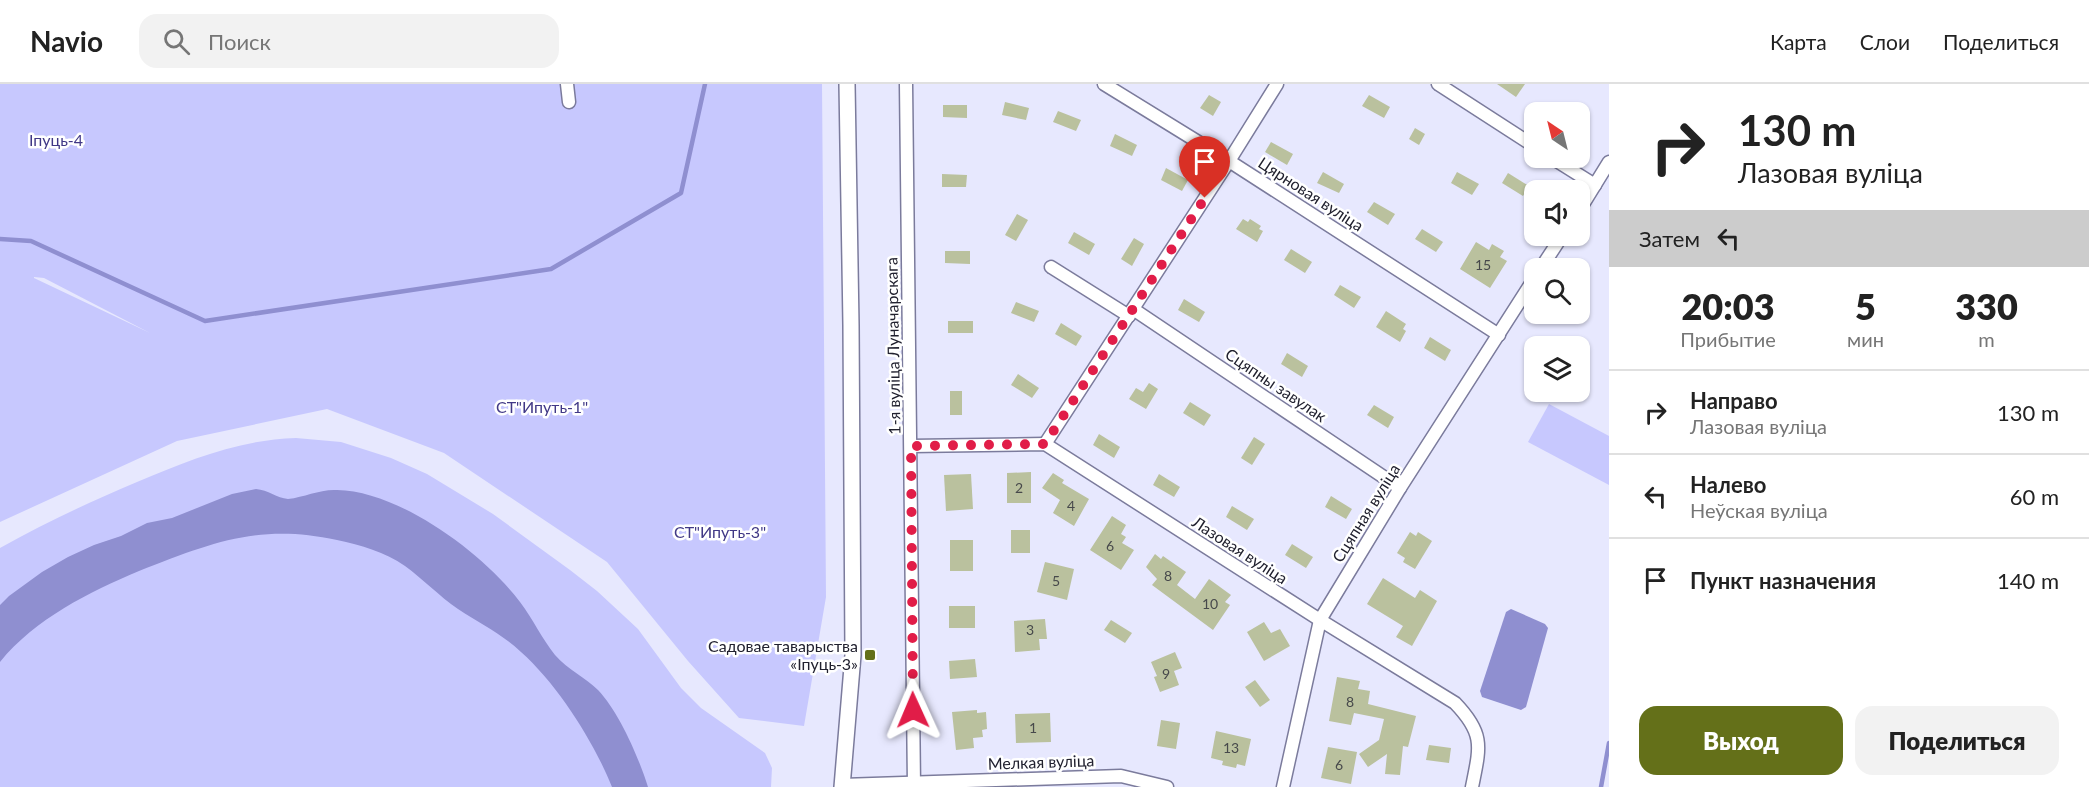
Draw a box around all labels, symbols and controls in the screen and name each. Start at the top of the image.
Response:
search box [139,14,559,68]
text: Navio [30,24,103,58]
icon: search [160,25,193,58]
text: Поиск [208,28,271,55]
text: Карта [1770,29,1827,54]
text: Слои [1860,29,1910,54]
text: Поделиться [1943,29,2059,54]
north arrow [1524,102,1590,168]
map controls [1524,102,1590,402]
text: 130 m [1738,105,1856,155]
icon: right [1639,108,1717,186]
park label: Іпуць-4 [29,130,83,149]
pin [1179,136,1230,198]
icon: arrive [1188,145,1221,178]
street label: Цярновая вуліца [1255,153,1367,235]
text: Лазовая вуліца [1738,156,1923,189]
button: sound [1524,180,1590,246]
icon: left [1712,222,1745,255]
text: Затем [1639,225,1700,252]
house number: 15 [1475,256,1491,273]
street label: 1-я вуліца Луначарскага [881,257,904,435]
button: search [1524,258,1590,324]
text: 20:03 [1681,284,1775,328]
text: 5 [1855,284,1876,328]
text: 330 [1955,284,2018,328]
text: Прибытие [1680,327,1776,351]
text: мин [1847,327,1884,351]
text: m [1978,327,1995,351]
button: layers [1524,336,1590,402]
street label: Сцяпны завулак [1222,344,1331,426]
text: Направо [1690,387,1778,414]
icon: right [1639,396,1672,429]
park label: СТ"Ипуть-1" [496,397,588,416]
text: 130 m [1997,399,2059,426]
text: Лазовая вуліца [1690,414,1827,438]
street label: Сцяпная вуліца [1328,460,1403,565]
text: Налево [1690,471,1766,498]
house number: 2 [1015,479,1023,496]
icon: left [1639,480,1672,513]
text: 60 m [2010,483,2059,510]
house number: 4 [1067,497,1075,514]
text: Неўская вуліца [1690,498,1828,522]
street label: Лазовая вуліца [1188,511,1291,587]
park label: СТ"Ипуть-3" [674,522,766,541]
house number: 6 [1106,537,1114,554]
icon: arrive [1639,564,1672,597]
house number: 8 [1164,567,1172,584]
text: Пункт назначения [1690,567,1876,594]
text: 140 m [1997,567,2059,594]
house number: 5 [1052,572,1060,589]
house number: 10 [1202,595,1218,612]
house number: 3 [1026,621,1034,638]
place label: Садовае таварыства «Іпуць-3» [708,636,858,673]
marker: Садовае таварыства «Іпуць-3» [863,648,877,662]
house number: 9 [1162,665,1170,682]
position arrow [881,678,945,742]
house number: 8 [1346,693,1354,710]
button: Выход [1639,706,1843,775]
button: Поделиться [1855,706,2059,775]
house number: 1 [1029,719,1037,736]
house number: 13 [1223,739,1239,756]
street label: Мелкая вуліца [987,750,1095,773]
house number: 6 [1335,756,1343,773]

